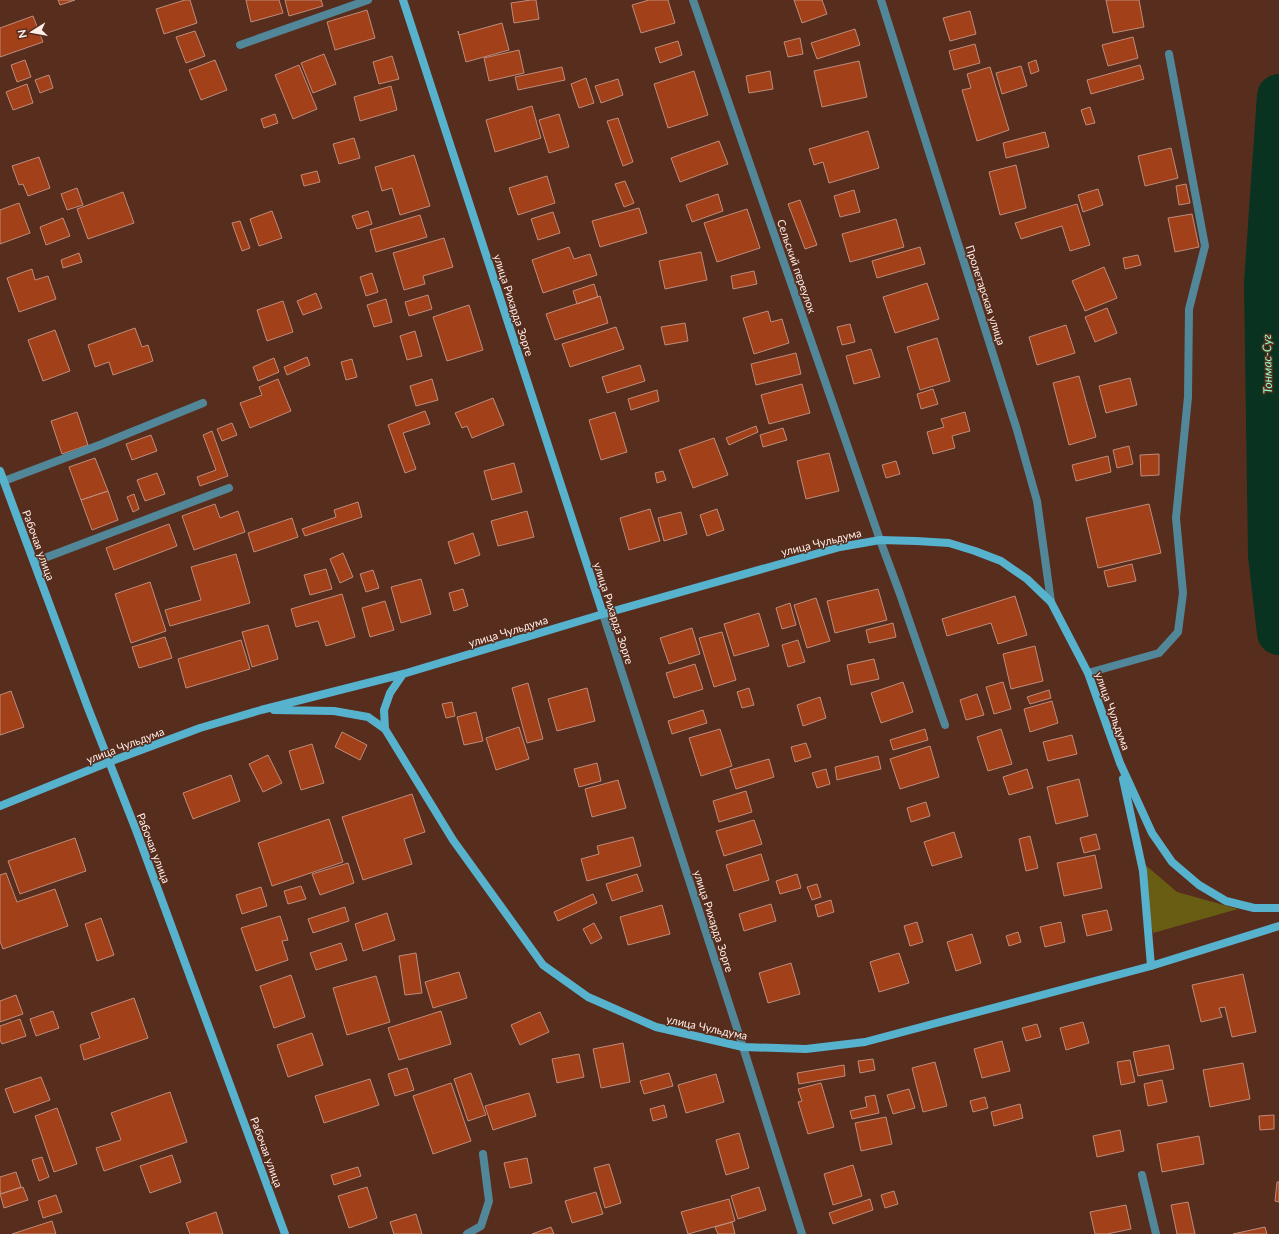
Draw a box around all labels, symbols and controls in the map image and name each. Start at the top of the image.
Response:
north arrow [12,12,52,52]
text: N [15,29,29,39]
street label: Сельский переулок [775,217,819,315]
street label: Пролетарская улица [964,243,1008,347]
street label: улица Рихарда Зорге [491,252,537,358]
water label: Тонмас-Суг [1259,334,1275,394]
street label: Рабочая улица [20,508,58,582]
street label: улица Чульдума [779,526,863,558]
street label: улица Рихарда Зорге [591,560,637,666]
street label: улица Чульдума [467,613,549,649]
street label: улица Чульдума [1093,670,1133,752]
street label: улица Чульдума [84,724,166,766]
street label: Рабочая улица [135,811,173,885]
street label: улица Рихарда Зорге [691,868,737,974]
street label: улица Чульдума [665,1012,749,1042]
street label: Рабочая улица [248,1115,286,1189]

